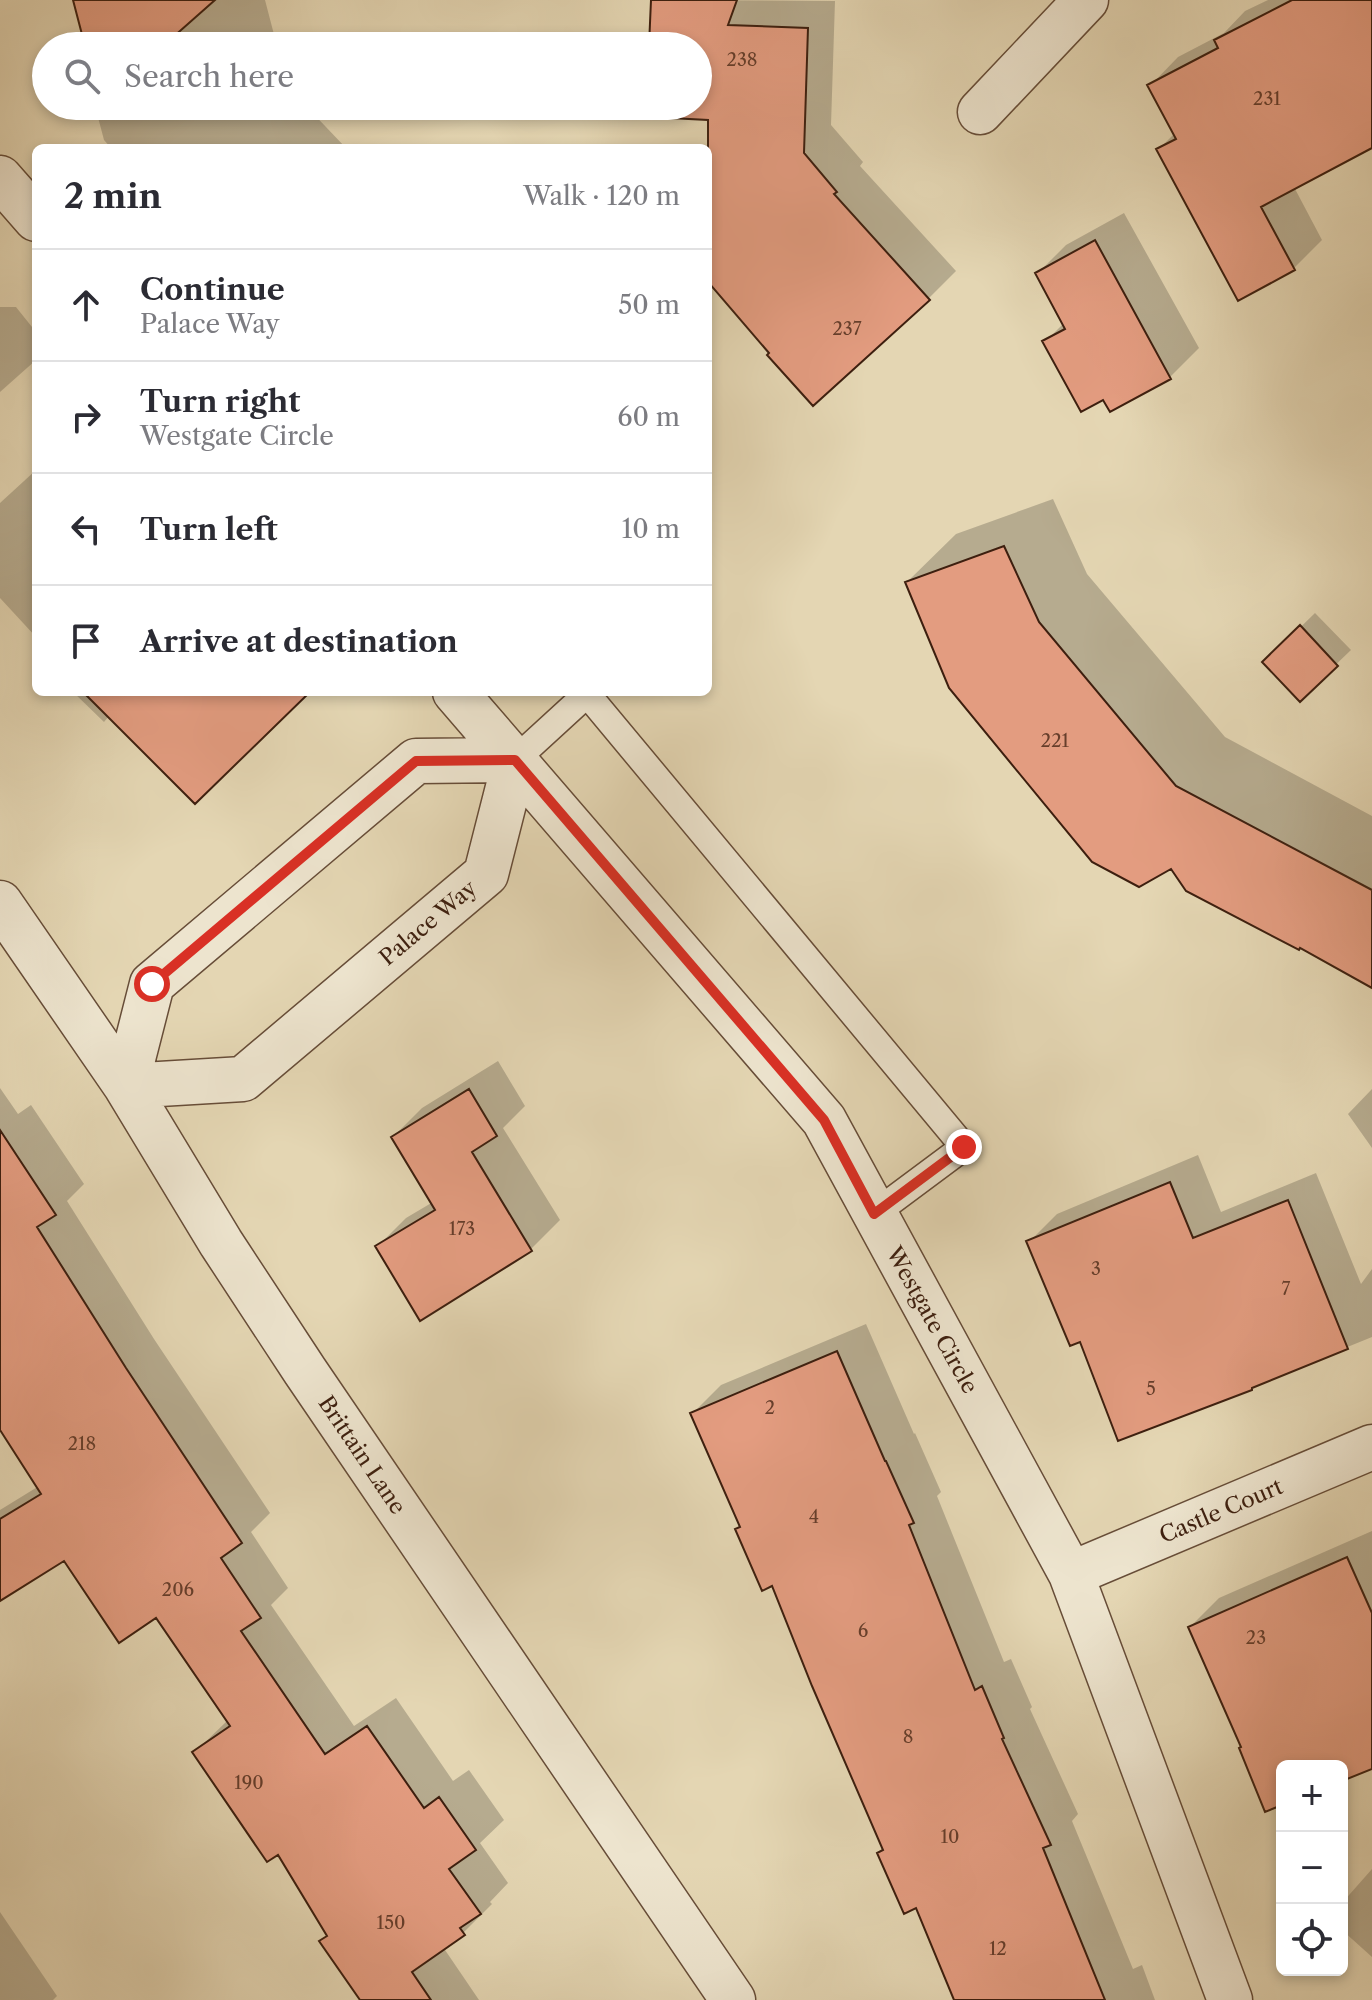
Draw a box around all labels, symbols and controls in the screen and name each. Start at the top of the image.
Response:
search box [32,32,712,120]
house number: 238 [727,49,757,71]
icon: search [60,54,104,98]
text: Search here [124,58,294,95]
house number: 231 [1253,88,1281,110]
text: 2 min [64,175,162,217]
text: Walk · 120 m [523,180,680,212]
text: Continue [140,271,285,308]
icon: ahead [64,283,108,327]
text: 50 m [618,289,680,321]
text: Palace Way [140,308,280,340]
house number: 237 [832,318,862,340]
text: Turn right [140,383,300,420]
icon: right [64,395,108,439]
text: 60 m [617,401,680,433]
text: Westgate Circle [140,420,334,452]
icon: left [64,507,108,551]
text: Turn left [140,511,277,548]
text: 10 m [621,513,680,545]
icon: arrive [64,619,108,663]
text: Arrive at destination [140,623,458,660]
house number: 221 [1041,730,1070,752]
street label: Palace Way [374,874,483,971]
route start [134,966,170,1002]
route end [946,1129,982,1165]
house number: 173 [449,1218,475,1240]
street label: Westgate Circle [880,1241,984,1398]
house number: 3 [1091,1258,1101,1280]
house number: 7 [1282,1278,1291,1300]
house number: 5 [1146,1378,1156,1400]
street label: Brittain Lane [313,1391,411,1519]
house number: 2 [765,1397,775,1419]
house number: 218 [68,1433,96,1455]
street label: Castle Court [1155,1473,1287,1549]
house number: 4 [809,1506,819,1528]
house number: 206 [162,1579,194,1601]
house number: 6 [858,1620,868,1642]
house number: 23 [1246,1627,1266,1649]
house number: 8 [903,1726,913,1748]
map controls [1276,1760,1348,1976]
button: + [1276,1760,1348,1832]
house number: 190 [234,1772,264,1794]
house number: 10 [941,1826,959,1848]
button: − [1276,1832,1348,1904]
button: locate [1276,1904,1348,1976]
house number: 150 [377,1912,405,1934]
house number: 12 [989,1938,1007,1960]

